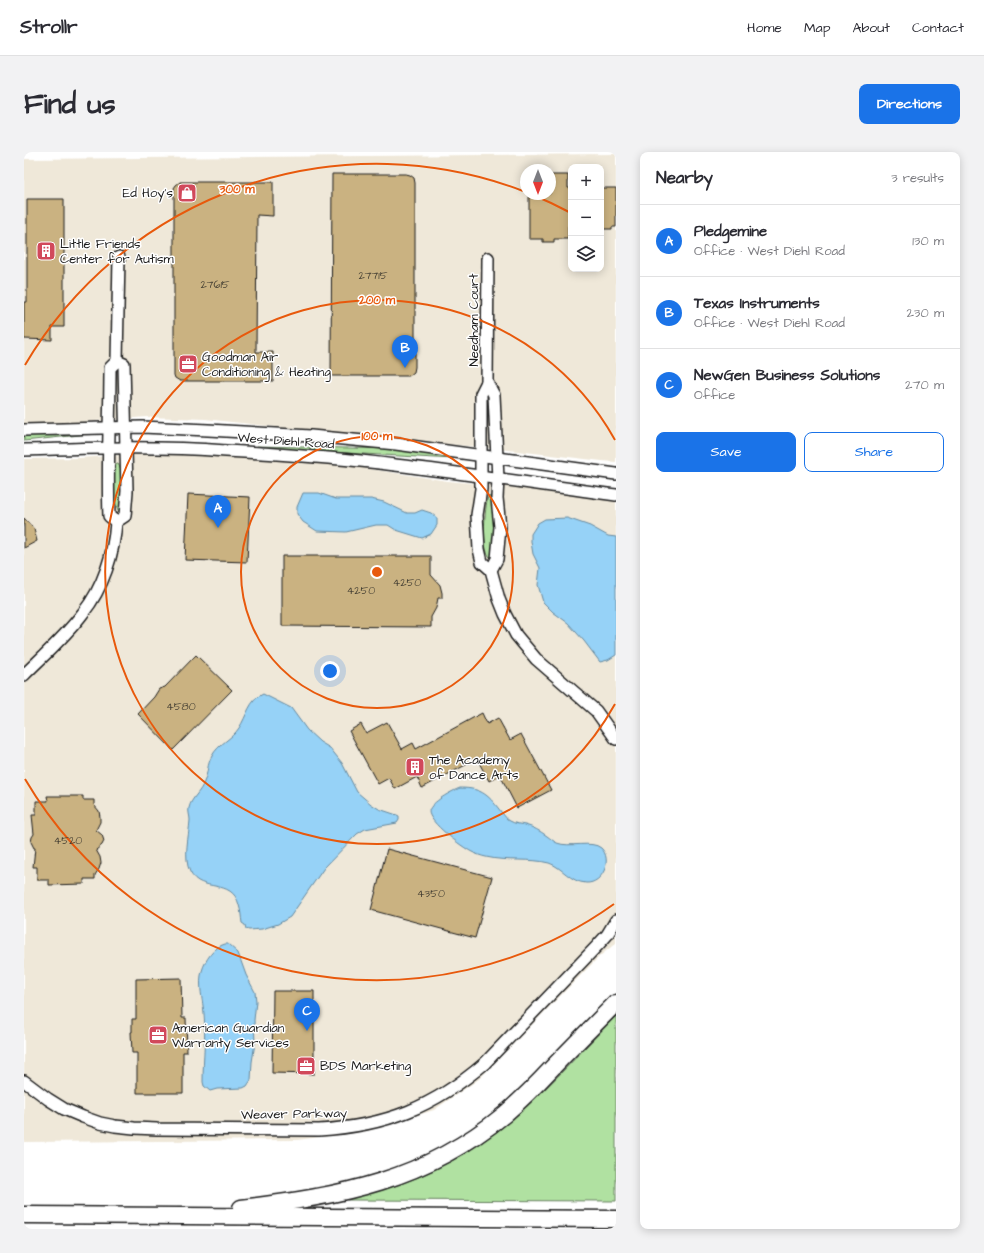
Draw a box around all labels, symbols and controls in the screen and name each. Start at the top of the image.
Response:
text: Strollr [20,14,78,41]
text: Home [747,18,782,38]
text: Map [804,18,830,38]
text: About [852,18,890,38]
text: Contact [912,18,964,38]
button: Directions [859,84,960,124]
text: Find us [24,85,115,124]
north arrow [520,164,556,200]
map controls [568,164,604,272]
button: + [568,164,604,200]
text: Nearby [656,166,713,190]
text: 3 results [891,169,944,187]
text: 300 m [218,181,255,198]
shop icon: Ed Hoy's [176,182,198,204]
place label: Ed Hoy's [122,184,173,203]
button: − [568,200,604,236]
text: Pledgemine [694,221,767,242]
text: A [665,232,673,250]
text: 130 m [912,232,944,250]
place label: Little Friends Center for Autism [60,235,174,268]
button: layers [568,236,604,272]
building icon: Little Friends Center for Autism [35,240,57,262]
text: Office · West Diehl Road [694,242,845,260]
house number: 27715 [358,268,388,283]
street label: Needham Court [465,273,483,366]
house number: 27615 [200,277,230,292]
text: 200 m [358,292,396,309]
text: Texas Instruments [694,293,820,314]
text: B [664,304,674,322]
text: 230 m [906,304,944,322]
text: Office · West Diehl Road [694,314,845,332]
pin: B [392,335,418,368]
place label: Goodman Air Conditioning & Heating [202,348,331,382]
office icon: Goodman Air Conditioning & Heating [177,353,199,375]
text: NewGen Business Solutions [694,365,880,386]
text: C [664,376,674,394]
text: 270 m [905,376,944,394]
text: Office [694,386,735,404]
text: 100 m [362,428,393,445]
street label: West Diehl Road [237,429,335,453]
button: Save [656,432,796,472]
button: Share [804,432,944,472]
pin: A [205,495,231,528]
centre of rings [370,565,384,579]
house number: 4250 [393,575,421,590]
house number: 4250 [347,583,375,598]
your location [320,661,340,681]
house number: 4580 [166,699,196,714]
place label: The Academy of Dance Arts [429,751,519,784]
building icon: The Academy of Dance Arts [404,756,426,778]
house number: 4520 [54,833,82,848]
house number: 4350 [417,886,445,901]
pin: C [294,998,320,1031]
place label: American Guardian Warranty Services [172,1019,289,1053]
office icon: American Guardian Warranty Services [147,1024,169,1046]
office icon: BDS Marketing [295,1055,317,1077]
place label: BDS Marketing [320,1057,412,1076]
street label: Weaver Parkway [241,1104,347,1125]

